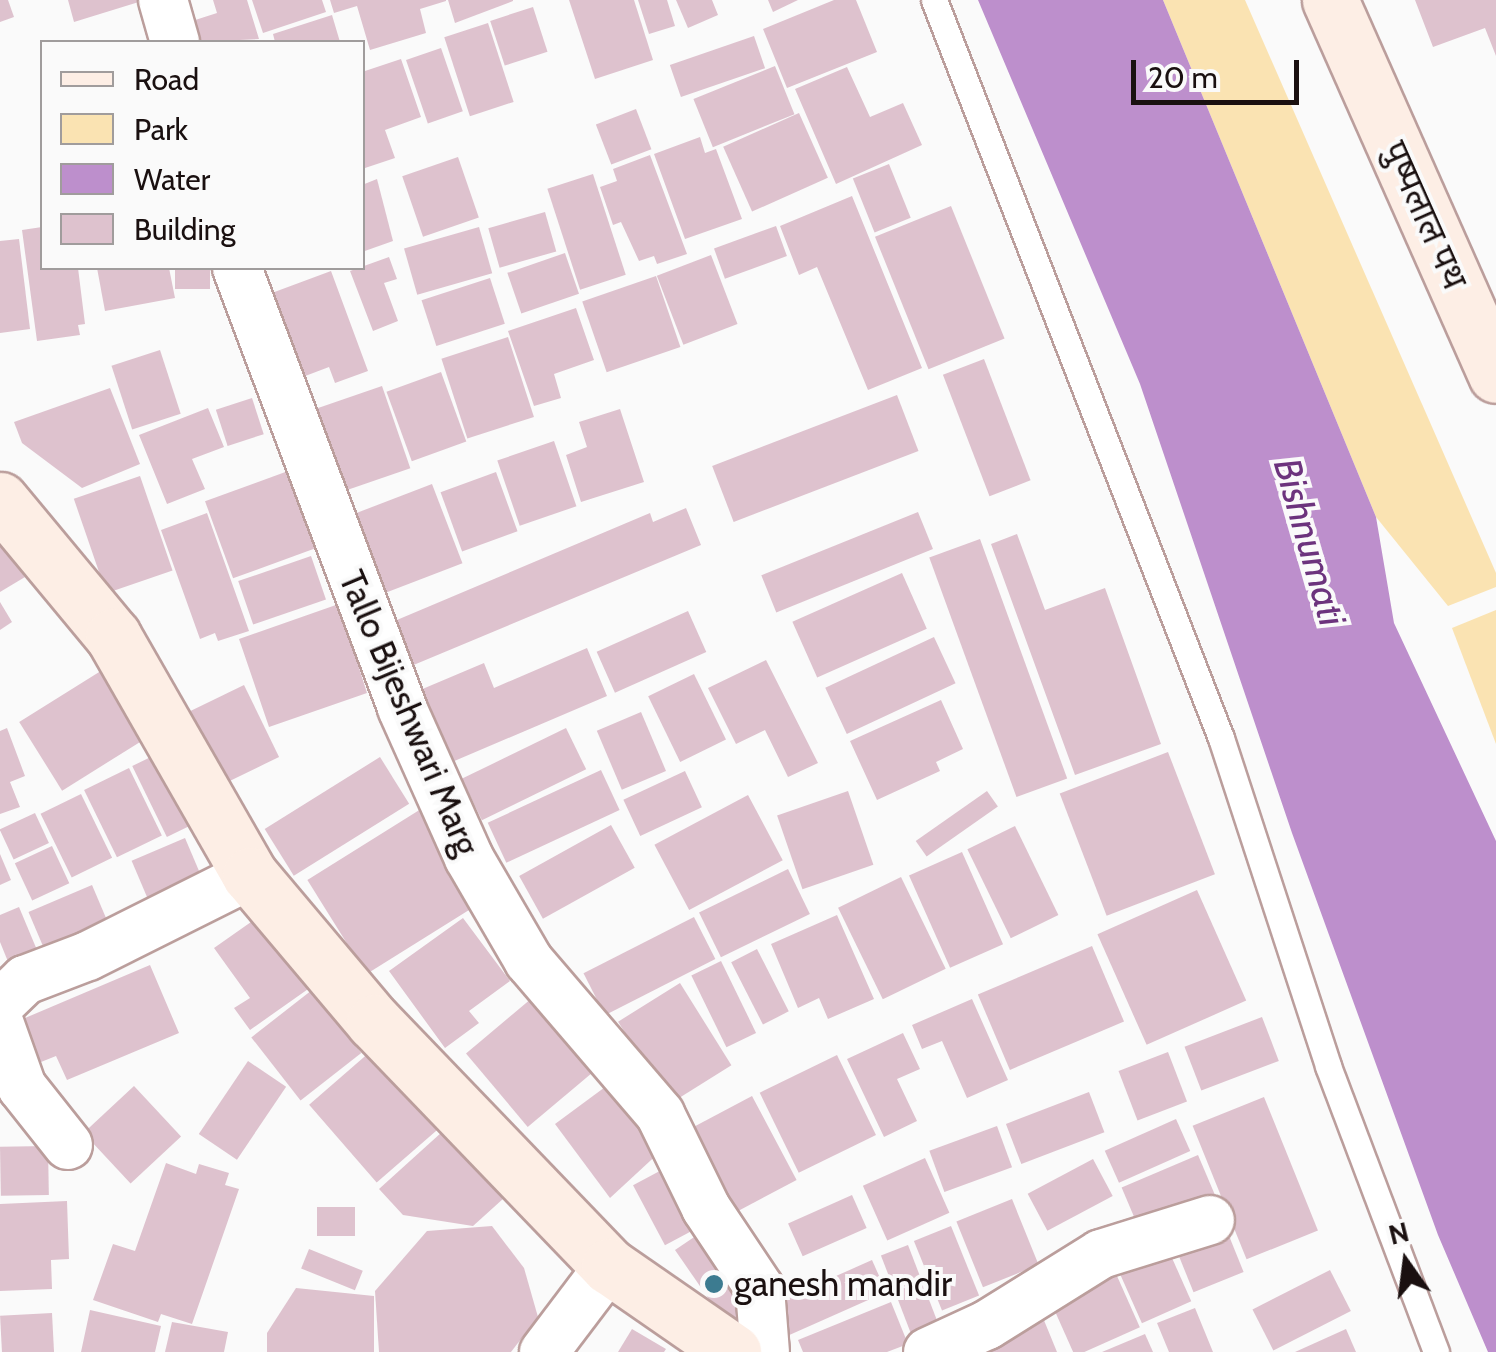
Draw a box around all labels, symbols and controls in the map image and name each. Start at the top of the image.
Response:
legend [40,40,365,270]
scale bar [1136,40,1304,102]
text: 20 m [1148,59,1218,96]
text: Road [134,61,199,98]
text: Park [134,111,188,148]
street label: पुष्पलाल पथ [1374,134,1476,296]
text: Water [134,161,210,198]
text: Building [134,211,236,248]
water label: Bishnumati [1264,453,1356,631]
street label: Tallo Bijeshwari Marg [330,564,488,862]
north arrow [1356,1212,1456,1312]
text: N [1385,1214,1412,1252]
place label: ganesh mandir [734,1263,952,1305]
marker: ganesh mandir [703,1273,725,1295]

